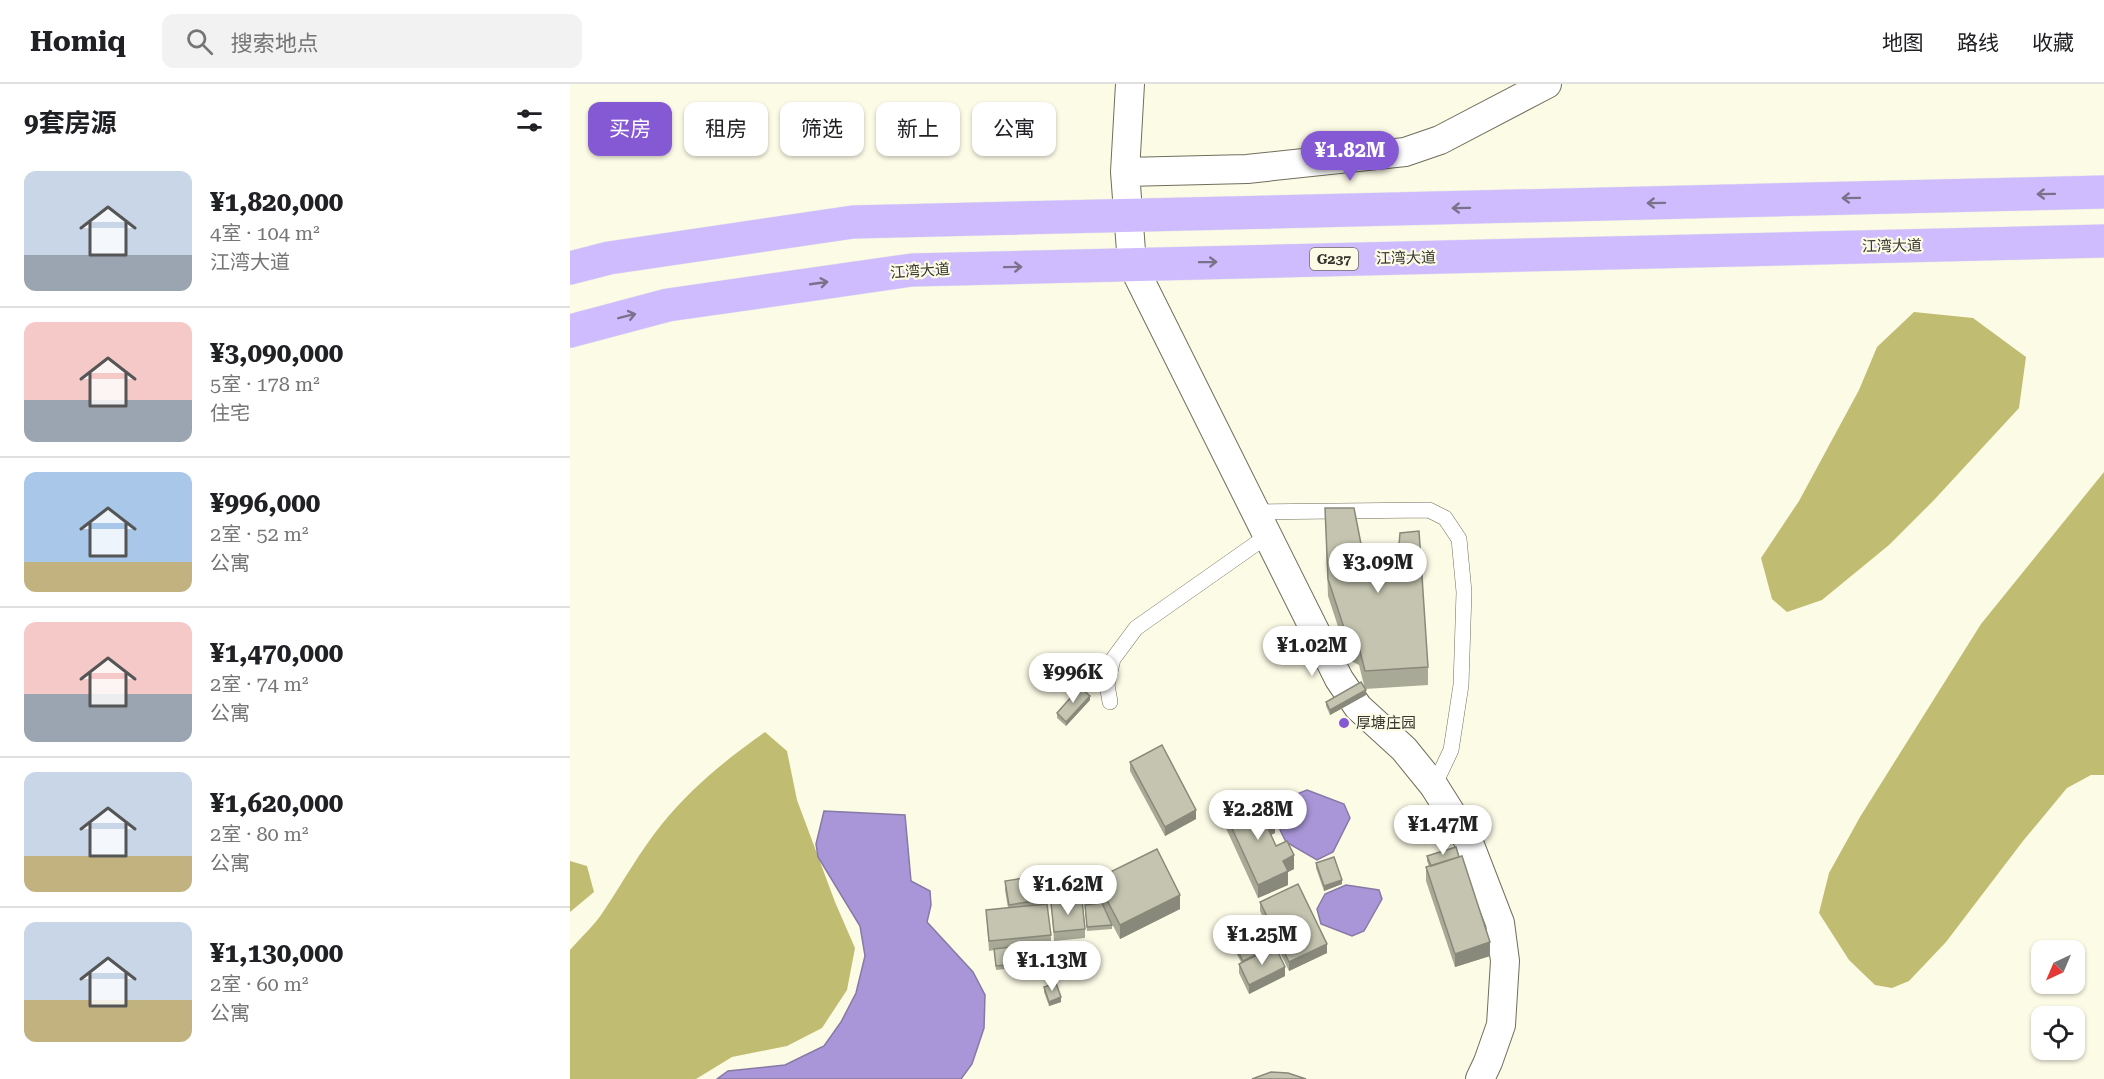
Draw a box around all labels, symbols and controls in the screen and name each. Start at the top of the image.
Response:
search box [162,14,582,68]
text: Homiq [30,25,126,58]
icon: search [183,25,216,58]
text: 搜索地点 [231,31,319,56]
text: 地图 [1882,31,1924,55]
text: 路线 [1957,31,1999,55]
text: 收藏 [2032,31,2074,55]
chip: 买房 [588,102,672,156]
chip: 租房 [684,102,768,156]
chip: 筛选 [780,102,864,156]
chip: 新上 [876,102,960,156]
chip: 公寓 [972,102,1056,156]
icon: filters [513,104,546,137]
text: 9套房源 [24,108,117,138]
pin: ¥1.82M [1301,131,1399,182]
text: ¥1.82M [1315,138,1385,162]
text: ¥1,820,000 [210,187,343,217]
one-way arrow [2036,188,2056,199]
one-way arrow [1841,192,1861,204]
icon: home [72,195,144,267]
one-way arrow [1646,197,1666,209]
one-way arrow [1451,202,1471,213]
text: 4室 · 104 m² [210,221,320,245]
street label: 江湾大道 [1862,236,1922,256]
road number: G237 [1310,248,1358,270]
street label: 江湾大道 [1376,248,1436,268]
text: 江湾大道 [210,250,290,274]
one-way arrow [1197,257,1217,268]
street label: 江湾大道 [889,260,951,282]
one-way arrow [1002,261,1022,273]
one-way arrow [808,278,828,289]
one-way arrow [617,310,636,321]
text: ¥3,090,000 [210,338,343,368]
icon: home [72,346,144,418]
text: 5室 · 178 m² [210,372,320,396]
text: 住宅 [210,401,250,425]
text: ¥996,000 [210,488,320,518]
icon: home [72,496,144,568]
text: 2室 · 52 m² [210,522,309,546]
pin: ¥3.09M [1329,543,1427,594]
text: ¥3.09M [1343,550,1413,574]
text: 公寓 [210,551,250,575]
pin: ¥1.02M [1263,626,1361,677]
text: ¥1.02M [1277,633,1347,657]
text: ¥1,470,000 [210,638,343,668]
icon: home [72,646,144,718]
pin: ¥996K [1031,653,1115,704]
text: ¥996K [1043,660,1103,684]
text: 2室 · 74 m² [210,672,309,696]
text: 公寓 [210,701,250,725]
place label: 厚塘庄园 [1356,714,1416,732]
marker: 厚塘庄园 [1337,716,1351,730]
text: ¥1,620,000 [210,788,343,818]
pin: ¥2.28M [1209,790,1307,841]
icon: home [72,796,144,868]
text: ¥2.28M [1223,797,1293,821]
pin: ¥1.47M [1394,805,1492,856]
text: ¥1.47M [1408,812,1478,836]
text: 2室 · 80 m² [210,822,309,846]
text: 公寓 [210,851,250,875]
pin: ¥1.62M [1019,865,1117,916]
text: ¥1.62M [1033,872,1103,896]
pin: ¥1.25M [1213,915,1311,966]
text: ¥1.25M [1227,922,1297,946]
text: ¥1,130,000 [210,938,343,968]
north arrow [2031,940,2085,994]
map controls [2031,940,2085,1060]
pin: ¥1.13M [1003,941,1101,992]
icon: home [72,946,144,1018]
text: ¥1.13M [1017,948,1087,972]
text: 2室 · 60 m² [210,972,309,996]
text: 公寓 [210,1001,250,1025]
button: locate [2031,1006,2085,1060]

